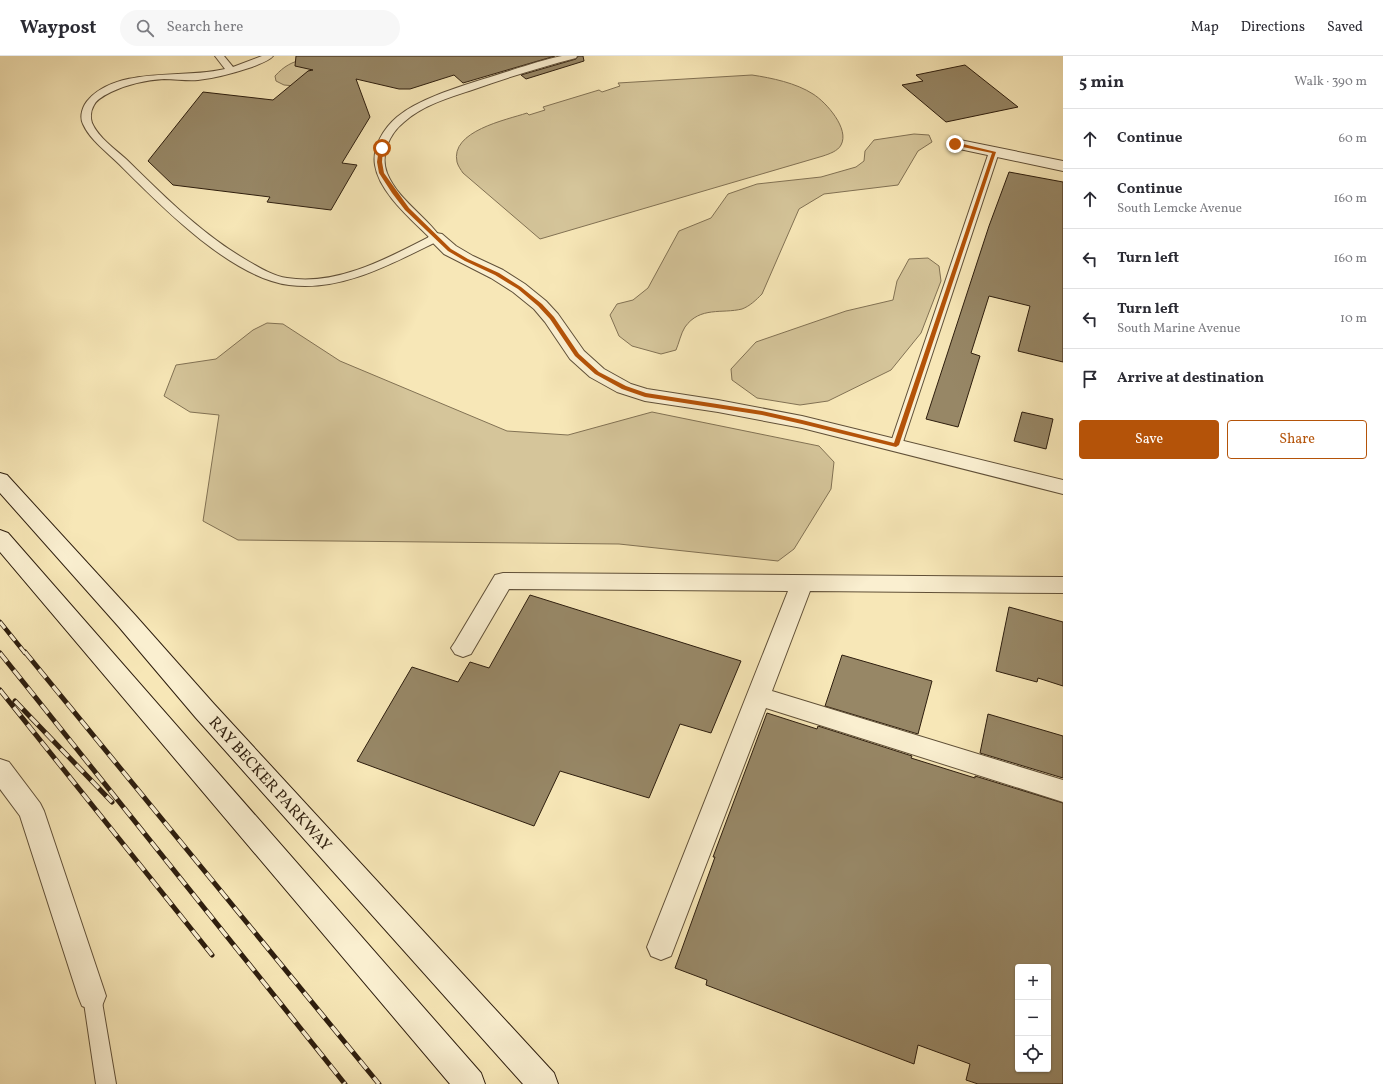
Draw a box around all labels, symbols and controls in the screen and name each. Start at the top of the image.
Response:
search box [120,10,400,46]
text: Waypost [20,15,96,41]
icon: search [134,17,156,39]
text: Search here [166,17,243,38]
text: Map [1191,18,1219,37]
text: Directions [1241,18,1305,37]
text: Saved [1327,18,1363,37]
text: 5 min [1079,71,1124,94]
text: Walk · 390 m [1294,73,1367,91]
icon: ahead [1079,128,1101,150]
text: Continue [1117,128,1182,149]
text: 60 m [1339,130,1367,148]
route end [946,135,964,153]
route start [373,139,391,157]
text: Continue [1117,179,1182,200]
icon: ahead [1079,188,1101,210]
text: 160 m [1333,190,1367,208]
text: South Lemcke Avenue [1117,200,1242,218]
icon: left [1079,248,1101,270]
text: Turn left [1117,248,1179,269]
text: 160 m [1333,250,1367,268]
text: Turn left [1117,299,1179,320]
icon: left [1079,308,1101,330]
text: 10 m [1340,310,1367,328]
text: South Marine Avenue [1117,320,1240,338]
icon: arrive [1079,368,1101,390]
text: Arrive at destination [1117,368,1264,389]
button: Save [1079,420,1219,459]
button: Share [1227,420,1367,459]
street label: RAY BECKER PARKWAY [203,712,336,857]
map controls [1015,964,1051,1072]
button: + [1015,964,1051,1000]
button: − [1015,1000,1051,1036]
button: locate [1015,1036,1051,1072]

